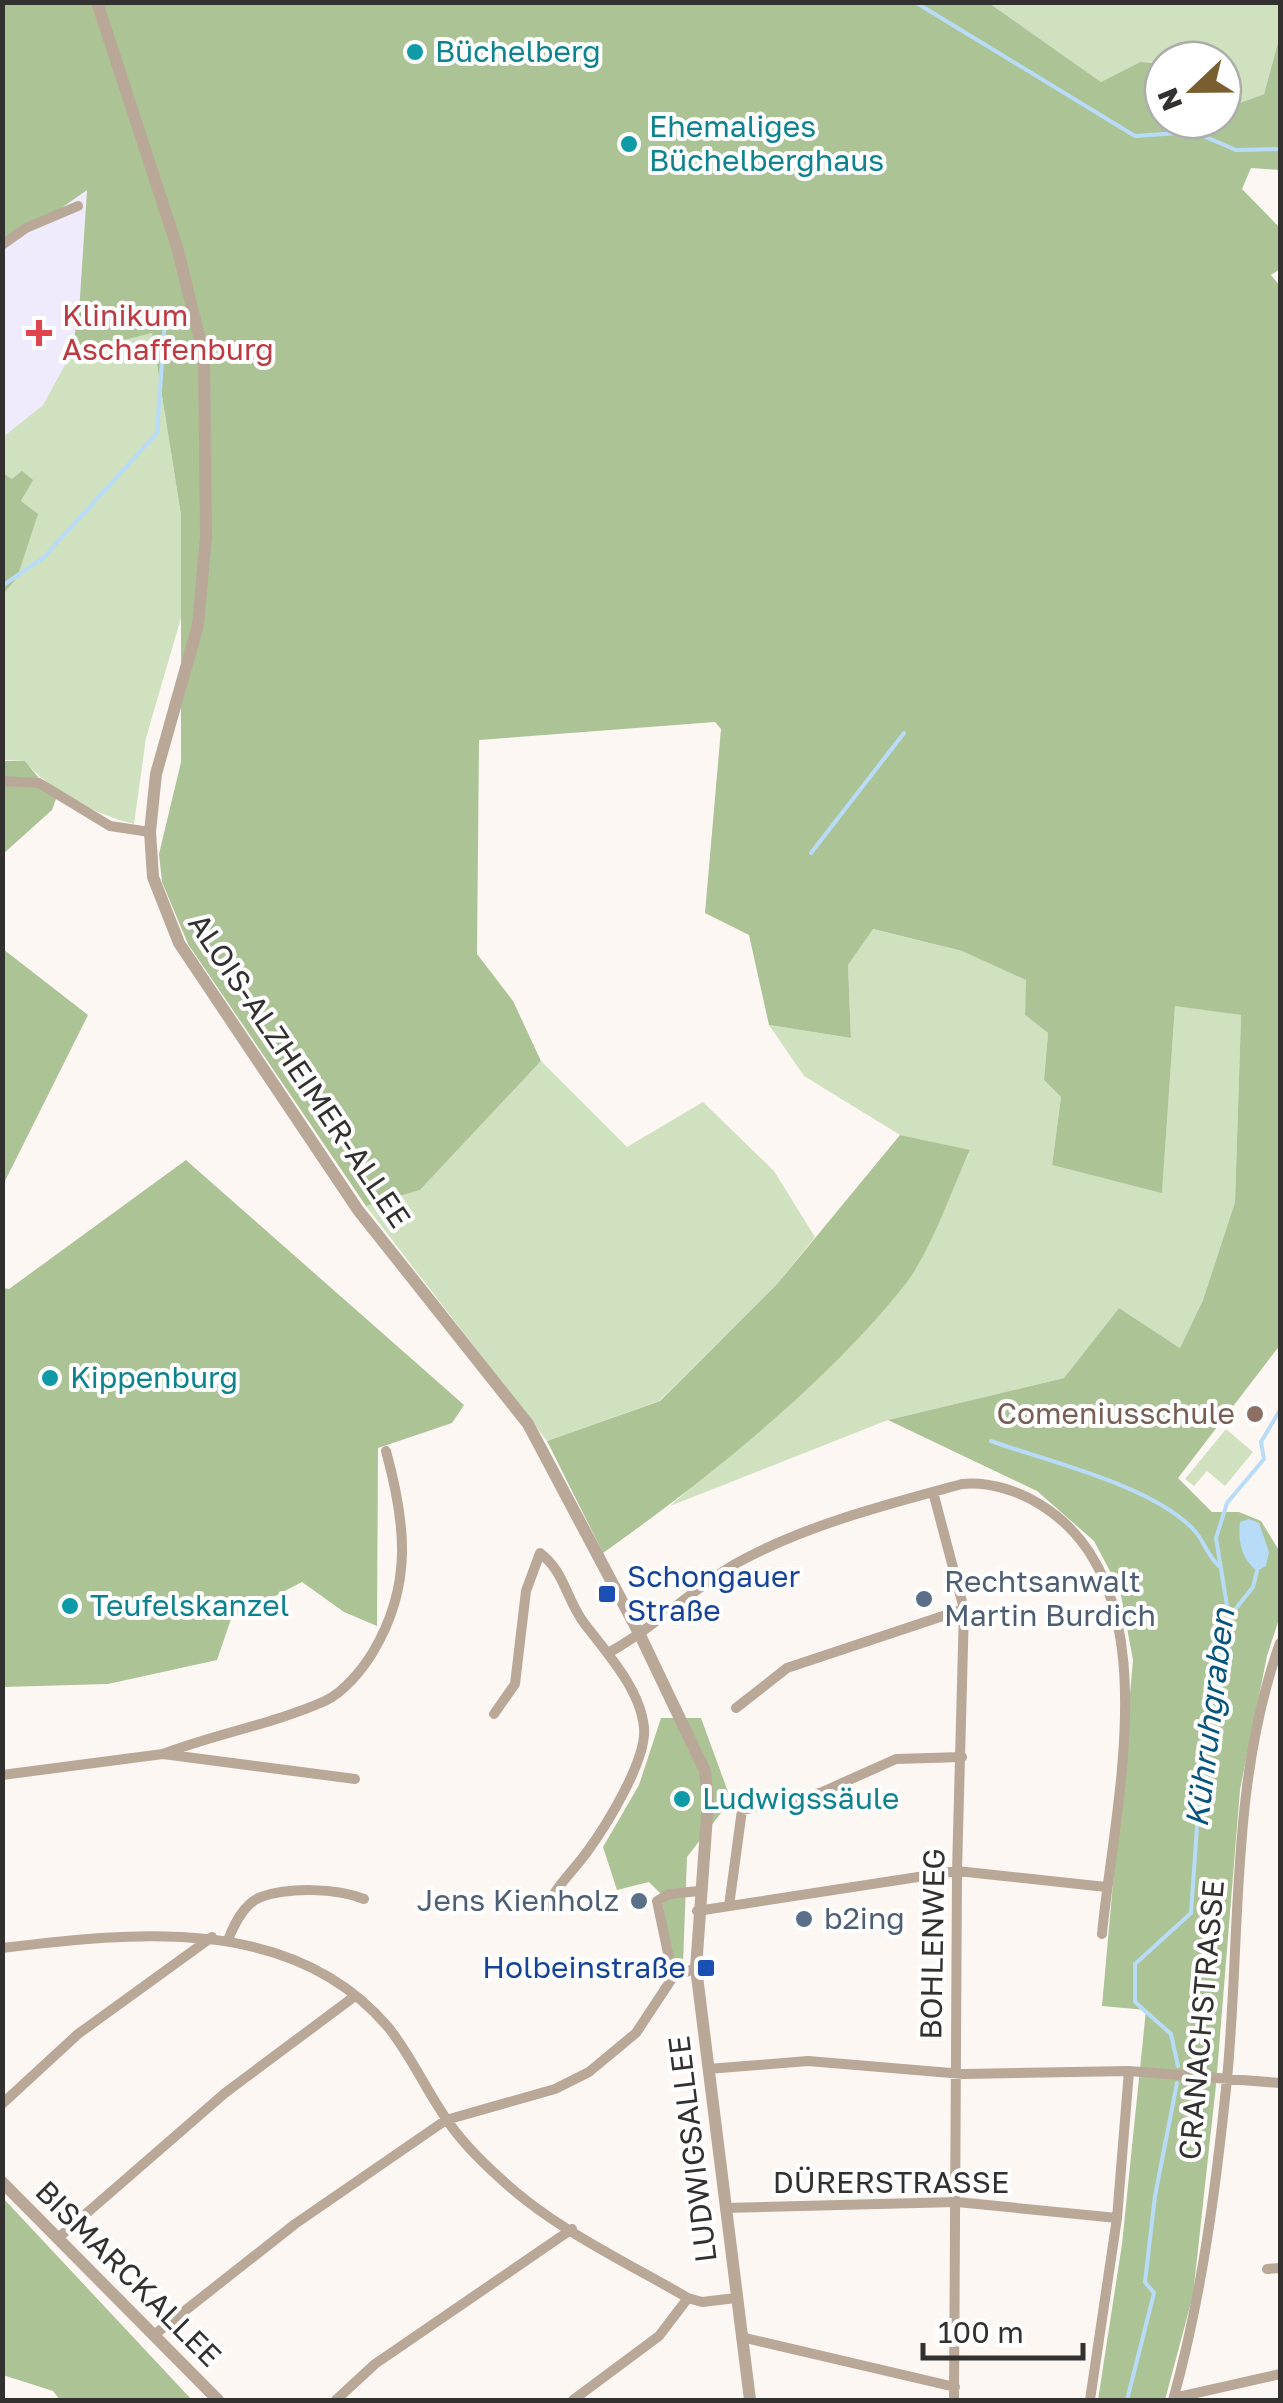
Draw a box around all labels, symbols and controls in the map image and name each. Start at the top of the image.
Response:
place label: Büchelberg [435,33,601,69]
north arrow [1143,40,1243,140]
marker: Büchelberg [404,41,426,63]
text: N [1150,84,1189,116]
place label: Ehemaliges Büchelberghaus [649,108,884,178]
marker: Ehemaliges Büchelberghaus [618,133,640,155]
place label: Klinikum Aschaffenburg [62,297,274,367]
marker: Klinikum Aschaffenburg [26,320,52,346]
street label: ALOIS-ALZHEIMER-ALLEE [181,906,419,1234]
place label: Kippenburg [70,1359,238,1395]
marker: Kippenburg [39,1367,61,1389]
place label: Comeniusschule [997,1395,1235,1431]
marker: Comeniusschule [1244,1403,1266,1425]
place label: Schongauer Straße [627,1558,800,1628]
place label: Rechtsanwalt Martin Burdich [944,1563,1156,1633]
marker: Schongauer Straße [596,1583,618,1605]
place label: Teufelskanzel [90,1587,289,1623]
marker: Rechtsanwalt Martin Burdich [913,1588,935,1610]
marker: Teufelskanzel [59,1595,81,1617]
water label: Kühruhgraben [1177,1605,1241,1829]
place label: Ludwigssäule [702,1780,900,1816]
marker: Ludwigssäule [671,1788,693,1810]
street label: BOHLENWEG [912,1848,952,2040]
street label: CRANACHSTRASSE [1171,1878,1231,2161]
place label: Jens Kienholz [417,1882,619,1918]
marker: Jens Kienholz [628,1890,650,1912]
place label: b2ing [824,1900,905,1936]
marker: b2ing [793,1908,815,1930]
place label: Holbeinstraße [482,1949,686,1985]
marker: Holbeinstraße [695,1957,717,1979]
street label: LUDWIGSALLEE [660,2034,724,2264]
street label: DÜRERSTRASSE [773,2164,1009,2200]
street label: BISMARCKALLEE [28,2173,229,2374]
scale bar [923,2298,1083,2360]
text: 100 m [938,2314,1024,2350]

